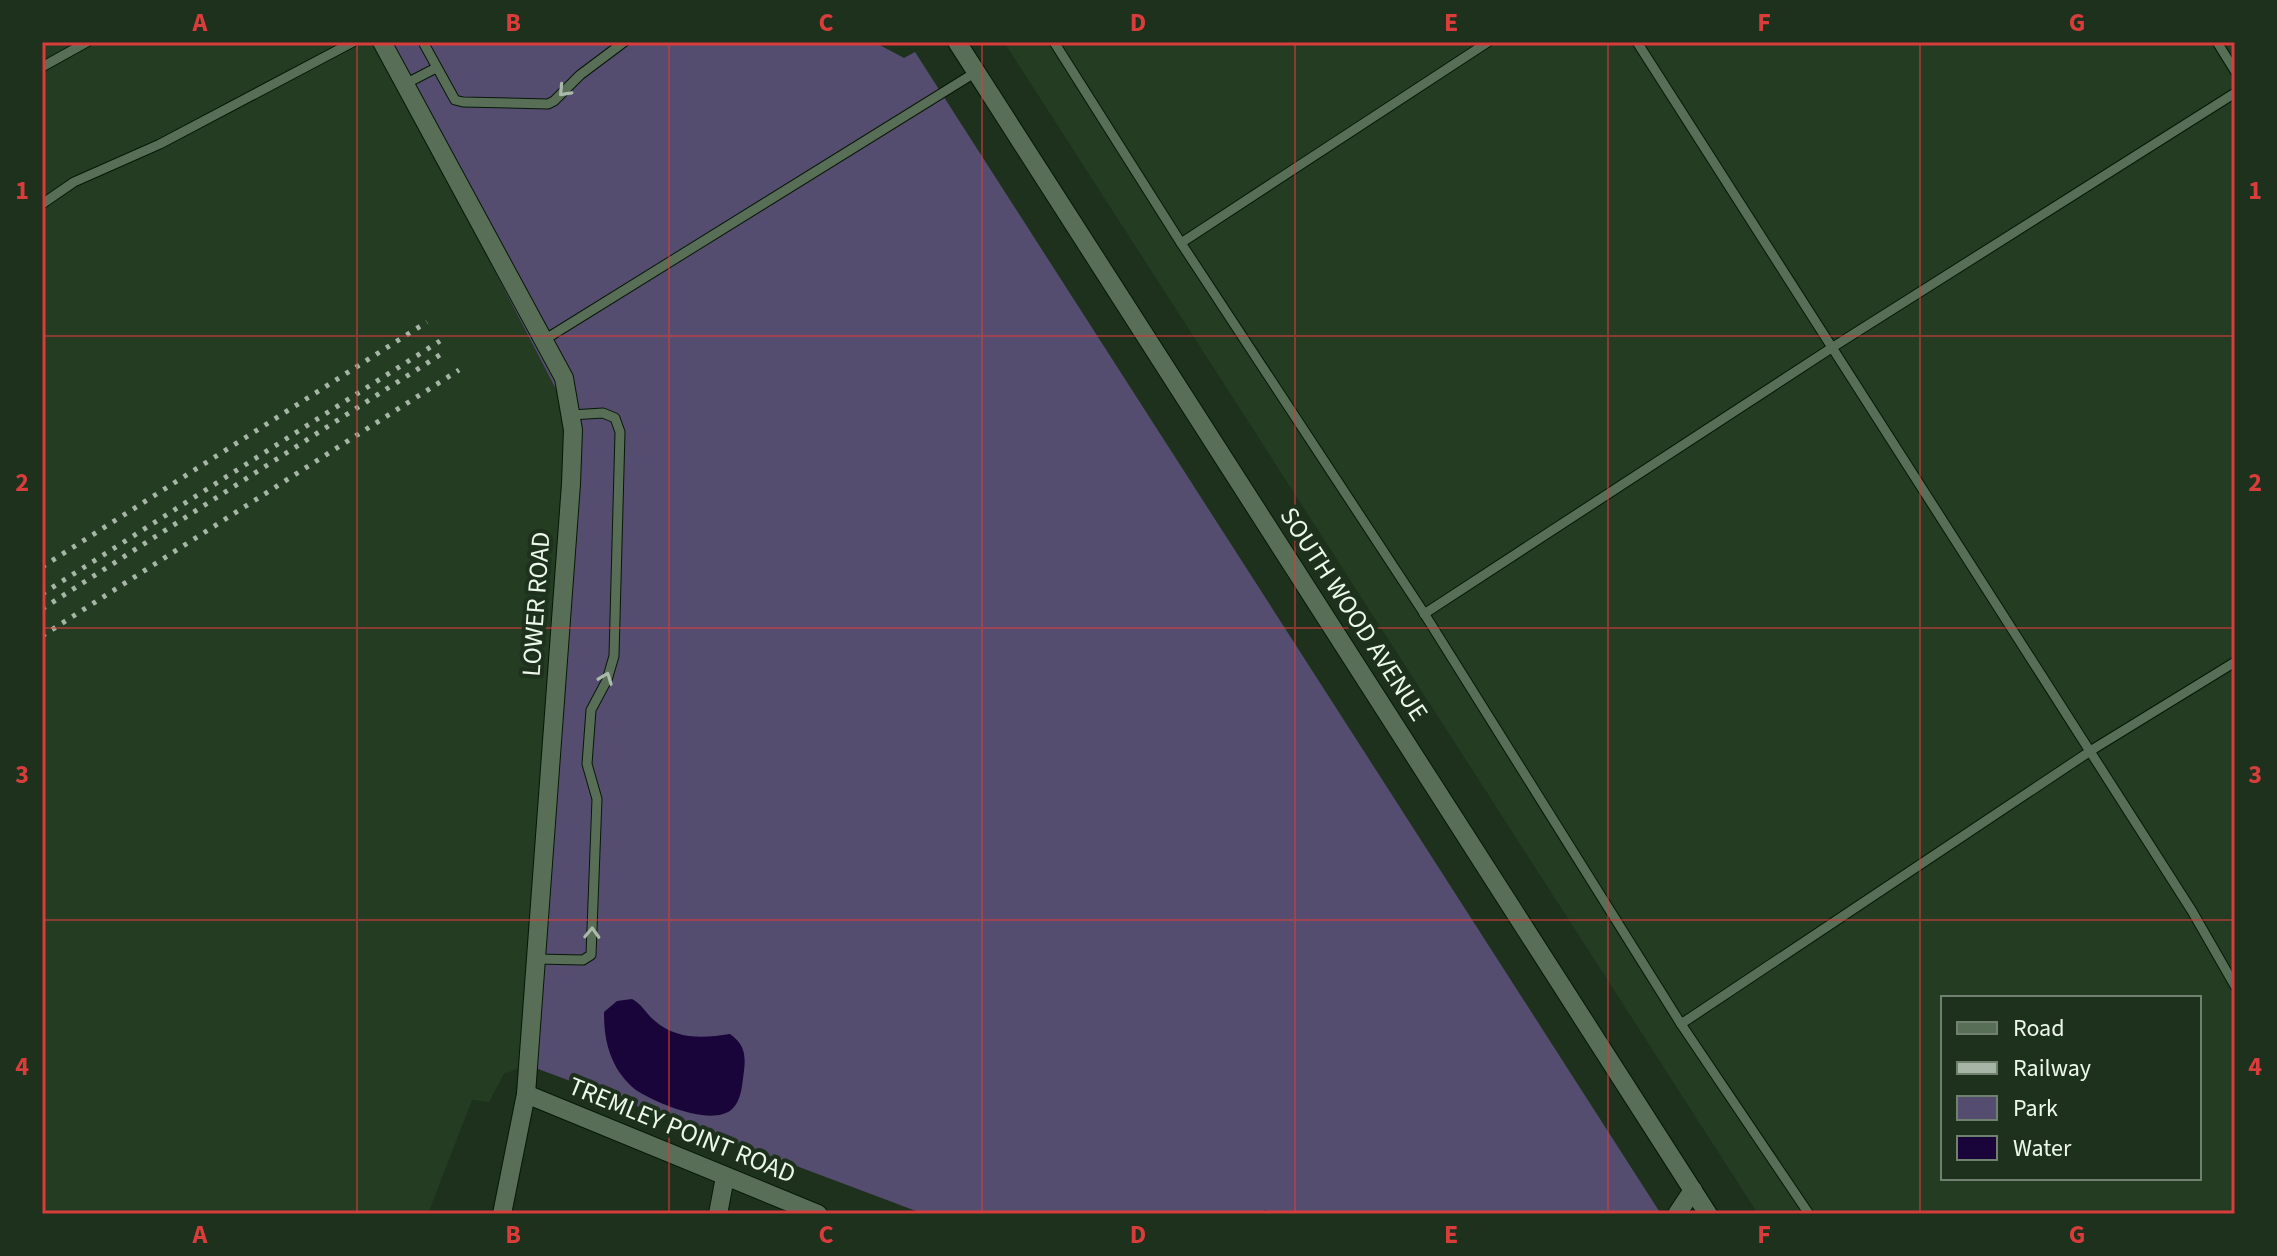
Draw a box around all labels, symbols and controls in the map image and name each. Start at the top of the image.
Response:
text: A [192,4,209,41]
text: B [505,4,521,41]
text: C [818,4,834,41]
text: D [1130,4,1146,41]
text: E [1444,4,1458,41]
text: F [1757,4,1771,41]
text: G [2069,4,2085,41]
one-way arrow [558,82,573,96]
text: 1 [15,172,29,209]
text: 1 [2248,172,2262,209]
text: 2 [15,464,29,501]
text: 2 [2248,464,2262,501]
street label: SOUTH WOOD AVENUE [1271,500,1437,728]
street label: LOWER ROAD [512,530,560,678]
one-way arrow [596,672,613,686]
text: 3 [15,756,29,793]
text: 3 [2248,756,2262,793]
one-way arrow [583,926,600,939]
legend [1941,996,2201,1180]
text: Road [2013,1011,2065,1046]
text: 4 [15,1048,29,1085]
text: 4 [2248,1048,2262,1085]
text: Railway [2013,1051,2091,1086]
street label: TREMLEY POINT ROAD [563,1068,801,1192]
text: Park [2013,1091,2058,1126]
text: Water [2013,1131,2072,1166]
text: A [192,1216,209,1253]
text: B [505,1216,521,1253]
text: C [818,1216,834,1253]
text: D [1130,1216,1146,1253]
text: E [1444,1216,1458,1253]
text: F [1757,1216,1771,1253]
text: G [2069,1216,2085,1253]

